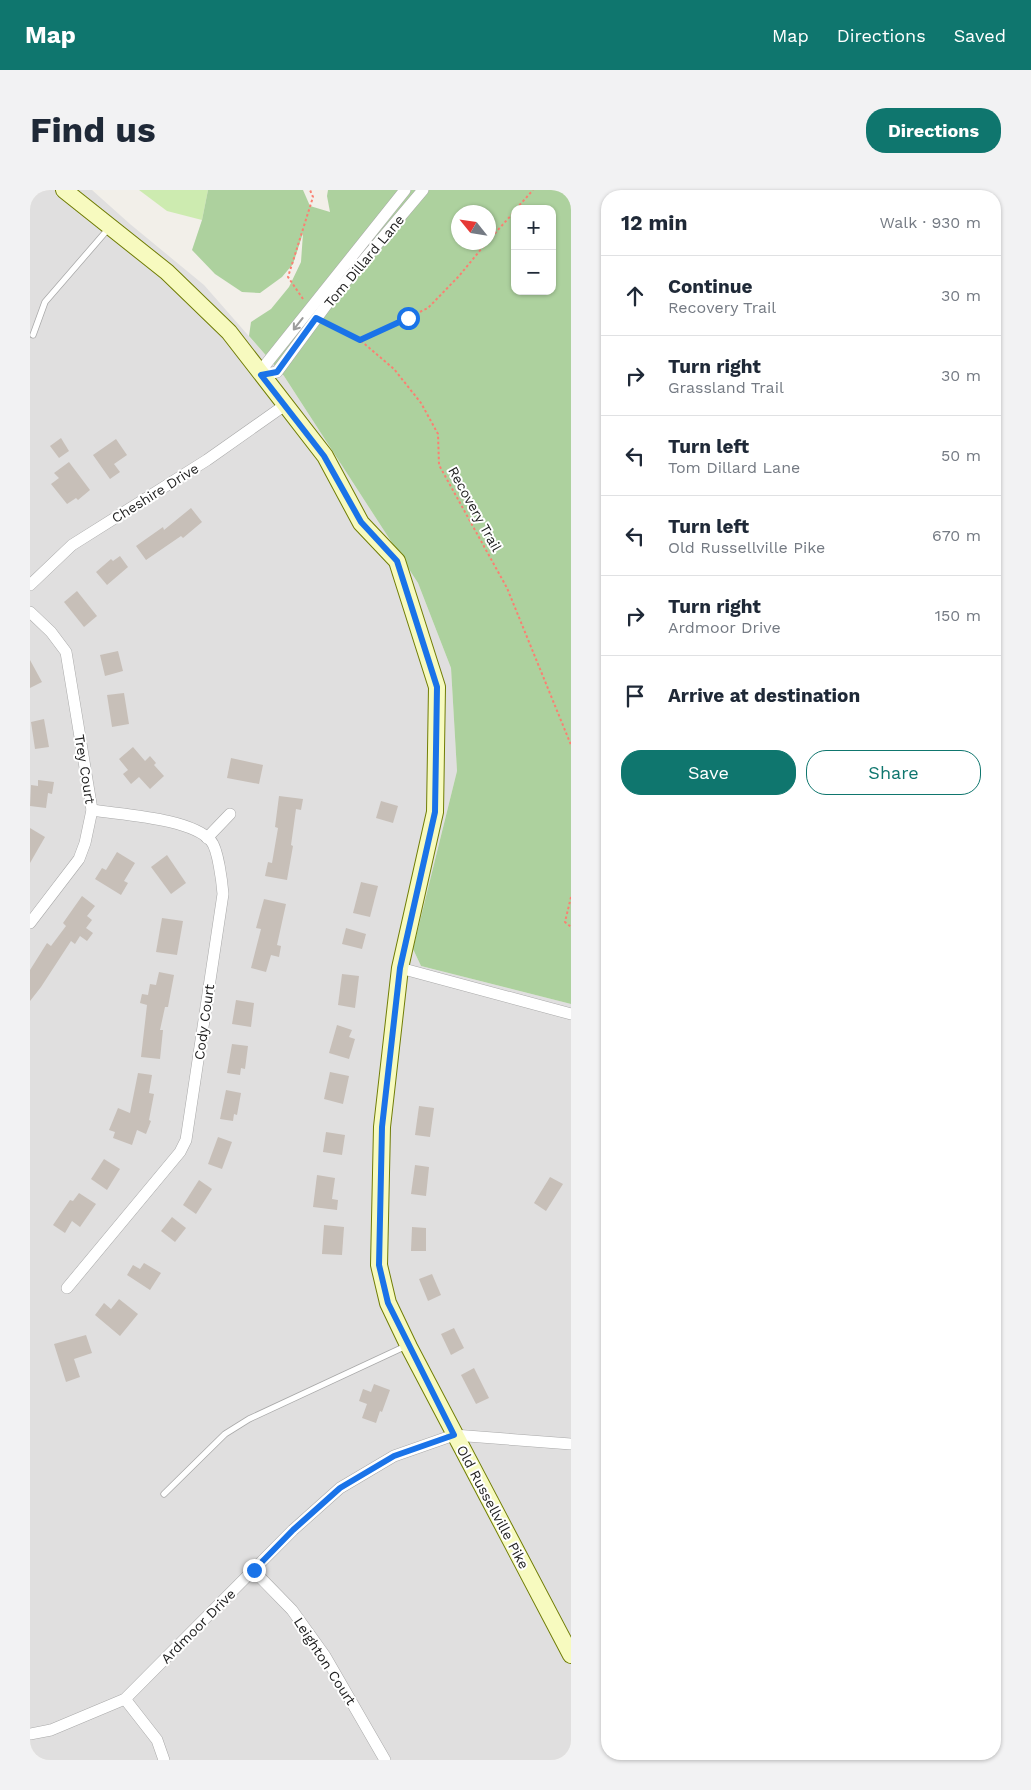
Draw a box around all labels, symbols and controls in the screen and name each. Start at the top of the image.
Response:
text: Map [25,21,76,49]
text: Map [772,25,809,46]
text: Directions [837,25,926,46]
text: Saved [954,25,1006,46]
button: Directions [866,108,1001,153]
text: Find us [30,109,156,151]
north arrow [451,205,496,250]
map controls [511,205,556,295]
button: + [511,205,556,250]
text: 12 min [621,210,687,235]
street label: Tom Dillard Lane [321,212,407,310]
text: Walk · 930 m [880,213,981,232]
button: − [511,250,556,295]
text: Continue [668,275,752,298]
icon: ahead [621,282,649,310]
text: 30 m [941,286,981,305]
text: Recovery Trail [668,298,776,317]
route start [397,307,420,330]
one-way arrow [293,317,303,331]
text: Turn right [668,355,761,378]
icon: right [621,362,649,390]
text: 30 m [941,366,981,385]
text: Grassland Trail [668,378,784,397]
text: Turn left [668,435,749,458]
icon: left [621,442,649,470]
text: 50 m [941,446,981,465]
text: Tom Dillard Lane [668,458,800,477]
street label: Cheshire Drive [109,460,201,526]
street label: Recovery Trail [445,464,505,555]
text: Turn left [668,515,749,538]
icon: left [621,522,649,550]
text: 670 m [932,526,981,545]
text: Old Russellville Pike [668,538,825,557]
text: Turn right [668,595,761,618]
icon: right [621,602,649,630]
text: 150 m [935,606,981,625]
text: Ardmoor Drive [668,618,781,637]
icon: arrive [621,682,649,710]
text: Arrive at destination [668,684,860,707]
street label: Trey Court [72,733,98,805]
button: Save [621,750,796,795]
button: Share [806,750,981,795]
street label: Cody Court [191,983,217,1061]
street label: Old Russellville Pike [454,1442,532,1572]
route end [243,1559,266,1582]
street label: Ardmoor Drive [157,1585,239,1667]
street label: Leighton Court [291,1614,359,1708]

